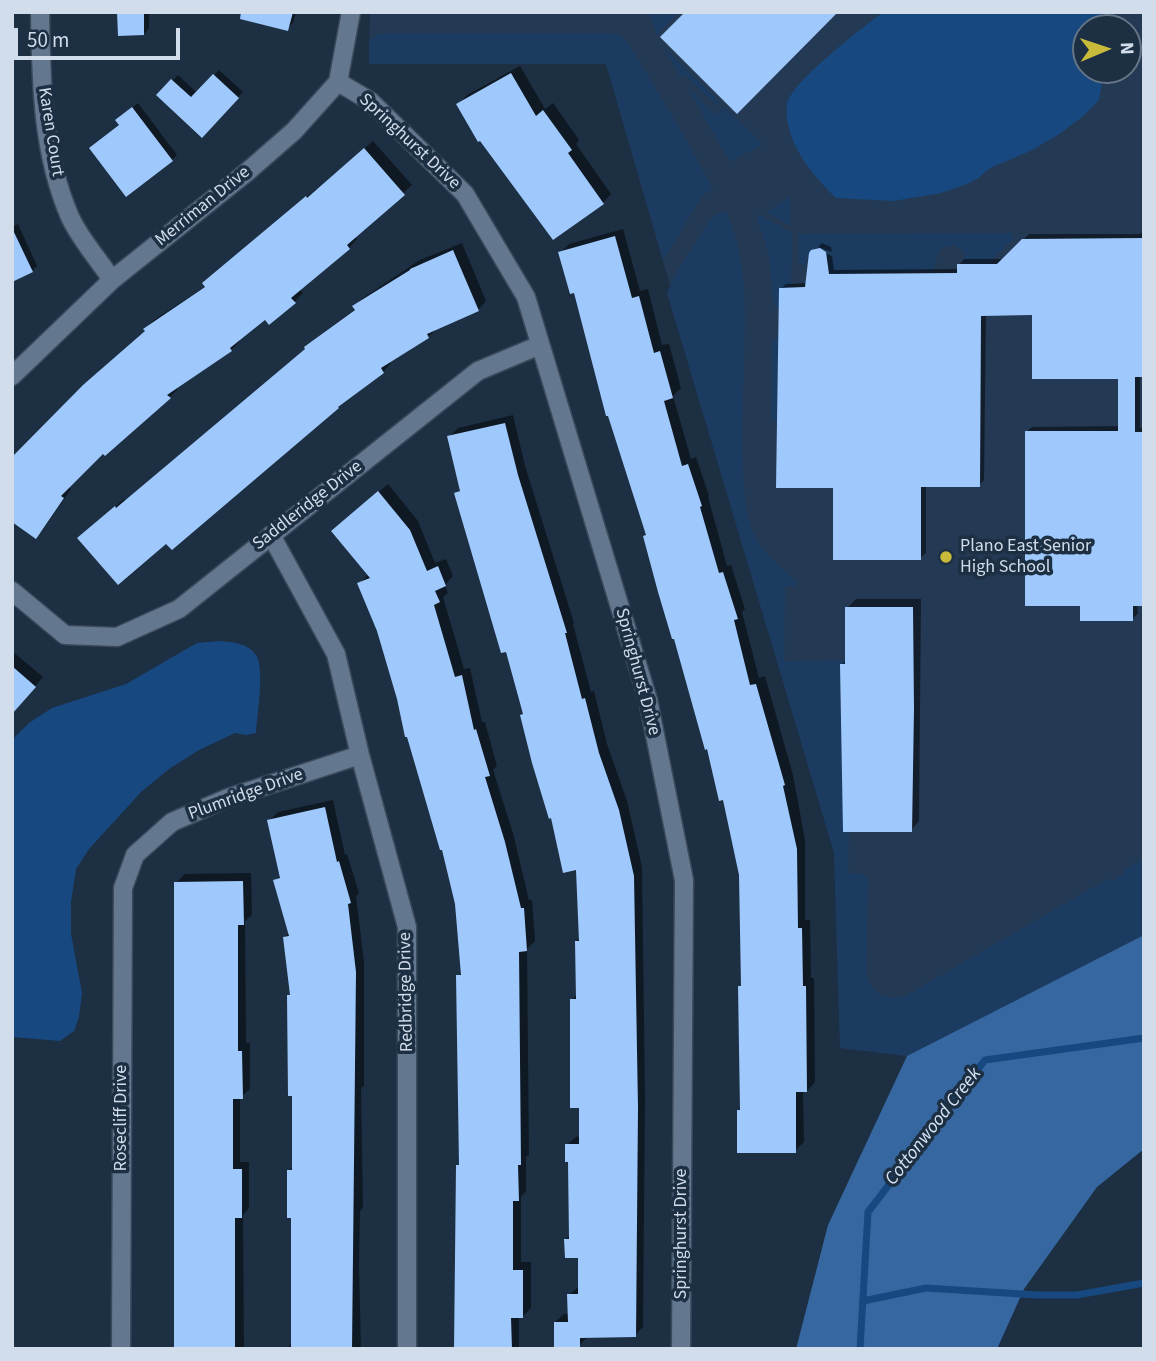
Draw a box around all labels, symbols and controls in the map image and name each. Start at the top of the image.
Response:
scale bar [18,14,184,58]
north arrow [1072,14,1142,84]
text: 50 m [27,25,69,55]
text: N [1113,42,1140,55]
street label: Karen Court [32,86,68,178]
street label: Springhurst Drive [354,89,464,195]
street label: Merriman Drive [151,162,255,252]
street label: Saddleridge Drive [249,456,367,556]
place label: Plano East Senior High School [960,536,1091,578]
marker: Plano East Senior High School [938,549,954,565]
street label: Springhurst Drive [610,606,664,738]
street label: Plumridge Drive [186,764,306,826]
street label: Redbridge Drive [395,932,419,1052]
water label: Cottonwood Creek [881,1064,987,1190]
street label: Rosecliff Drive [111,1065,133,1171]
street label: Springhurst Drive [671,1169,693,1299]

